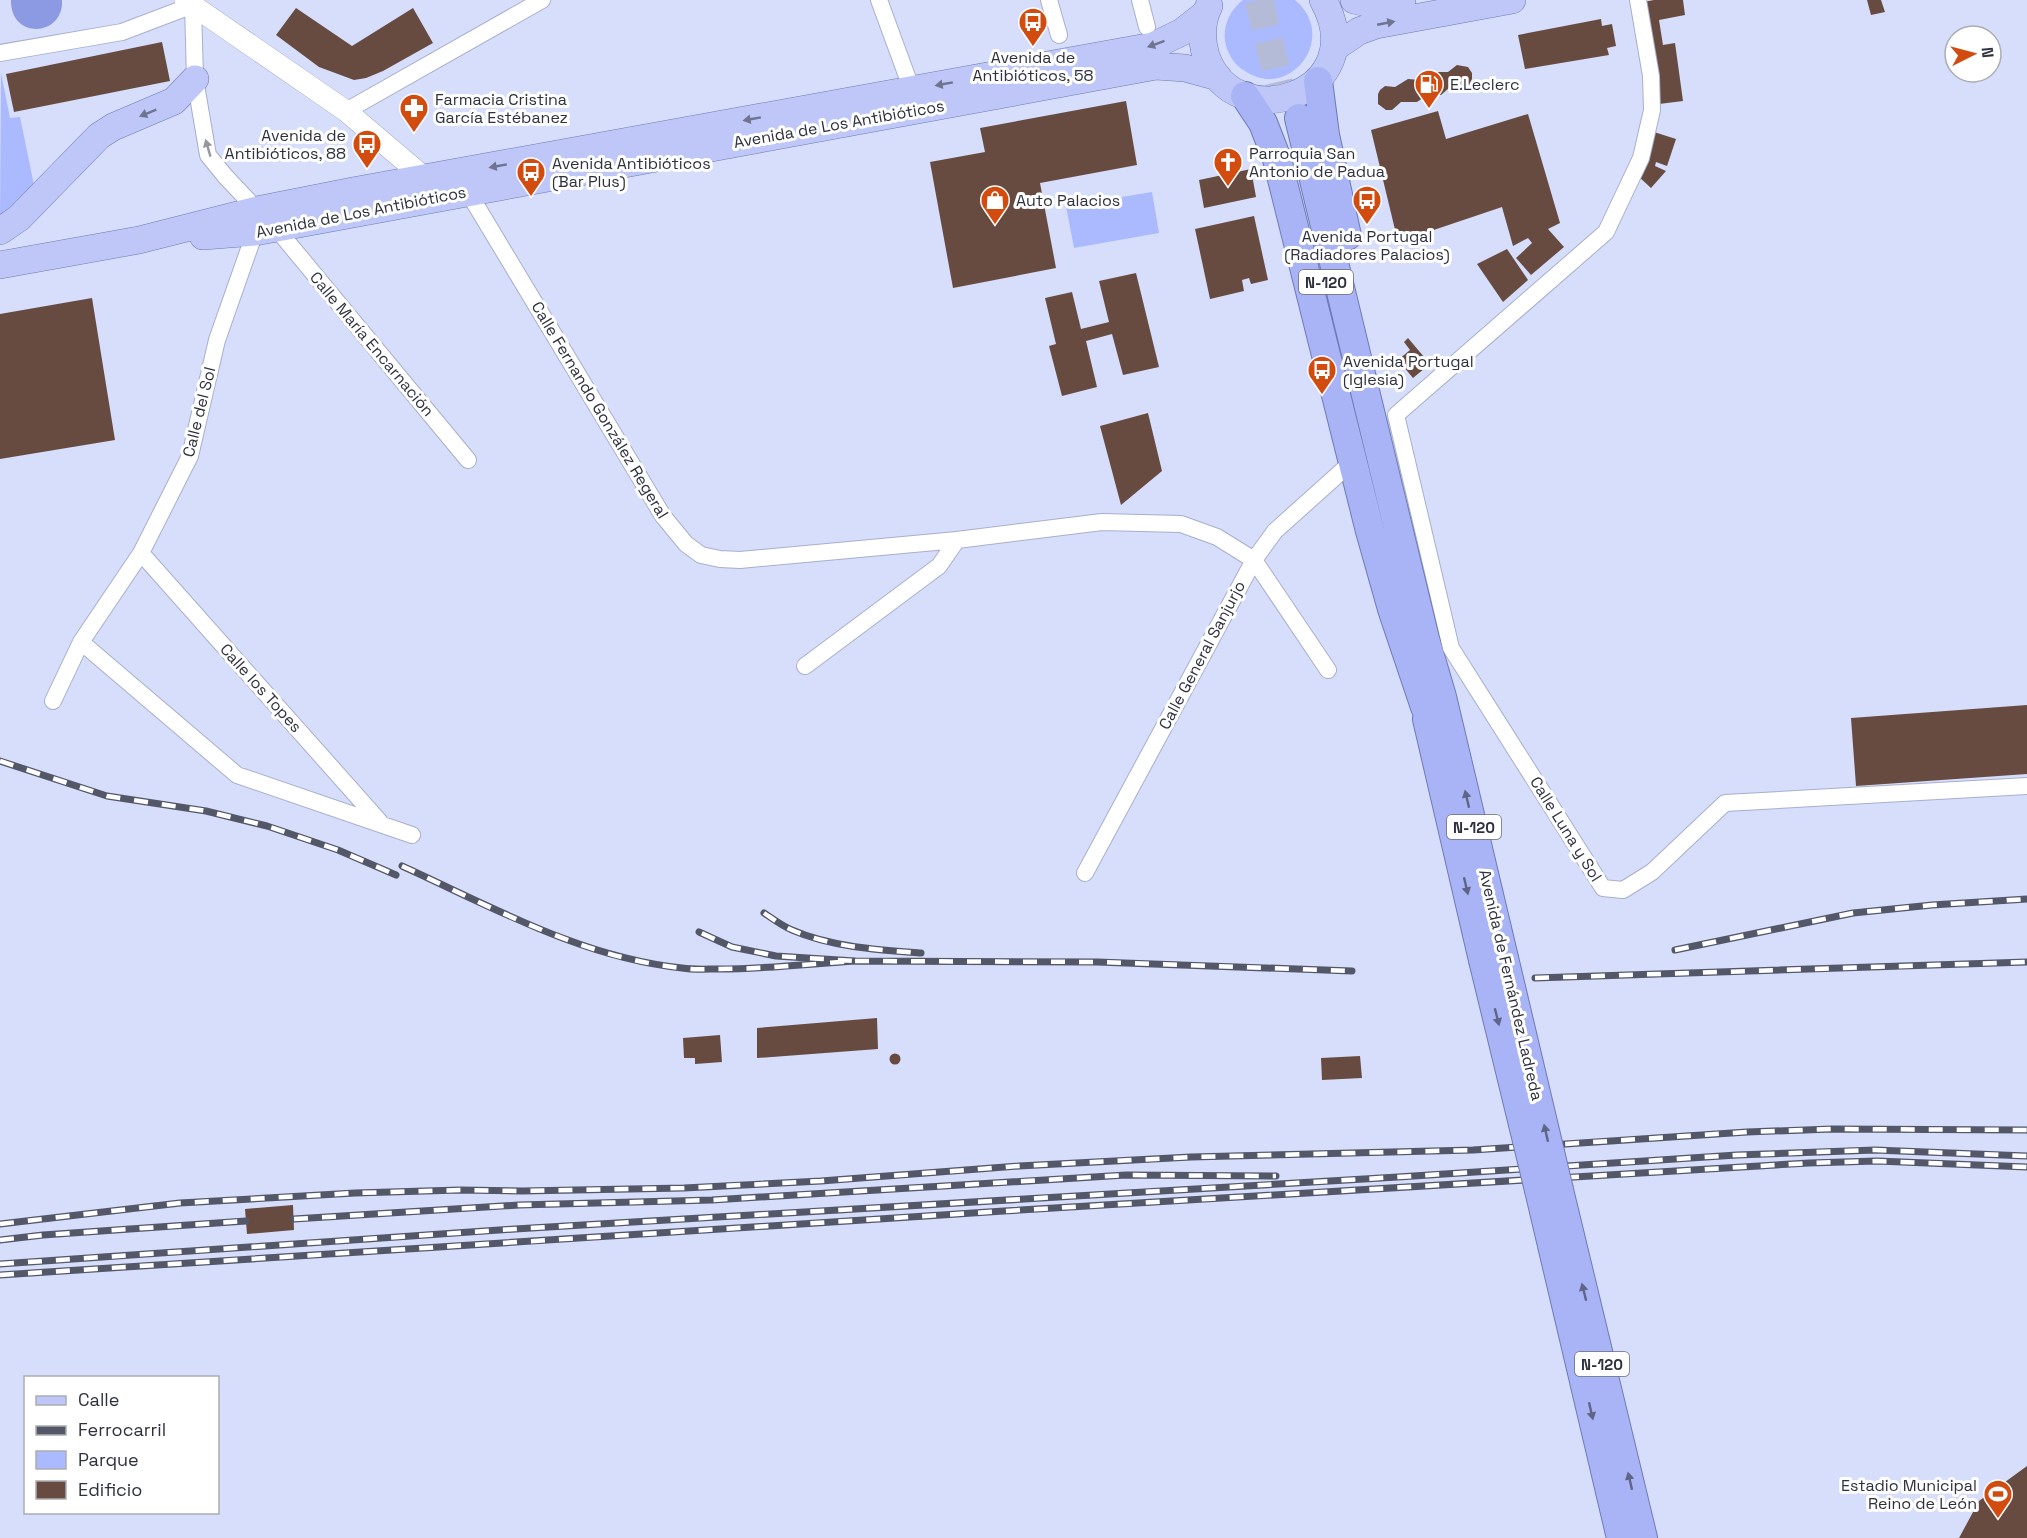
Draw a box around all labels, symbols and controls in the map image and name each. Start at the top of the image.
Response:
bus stop icon: Avenida de Antibióticos, 58 [1017,6,1049,48]
one-way arrow [1376,18,1395,27]
north arrow [1943,24,2003,84]
one-way arrow [1147,39,1165,49]
text: N [1976,46,1998,59]
place label: Avenida de Antibióticos, 58 [972,47,1094,86]
fuel station icon: E.Leclerc [1413,68,1445,110]
place label: E.Leclerc [1450,74,1519,95]
one-way arrow [934,80,953,89]
place label: Farmacia Cristina García Estébanez [435,89,568,128]
pharmacy icon: Farmacia Cristina García Estébanez [398,92,430,134]
street label: Avenida de Los Antibióticos [732,95,946,153]
one-way arrow [139,109,157,118]
one-way arrow [742,115,761,124]
place label: Avenida de Antibióticos, 88 [225,125,346,164]
bus stop icon: Avenida de Antibióticos, 88 [351,128,383,170]
one-way arrow [203,139,212,157]
place label: Parroquia San Antonio de Padua [1249,143,1385,182]
church icon: Parroquia San Antonio de Padua [1212,146,1244,188]
place label: Avenida Antibióticos (Bar Plus) [552,153,711,192]
bus stop icon: Avenida Antibióticos (Bar Plus) [515,156,547,198]
one-way arrow [488,161,507,170]
street label: Avenida de Los Antibióticos [254,181,468,243]
shop icon: Auto Palacios [979,184,1011,226]
bus stop icon: Avenida Portugal (Radiadores Palacios) [1351,184,1383,226]
place label: Auto Palacios [1016,190,1120,211]
place label: Avenida Portugal (Radiadores Palacios) [1284,226,1450,265]
street label: Calle María Encarnación [305,267,439,421]
road number: N-120 [1299,270,1353,294]
street label: Calle Fernando González Regeral [527,298,673,522]
place label: Avenida Portugal (Iglesia) [1343,351,1474,390]
bus stop icon: Avenida Portugal (Iglesia) [1306,354,1338,396]
street label: Calle del Sol [178,365,220,459]
street label: Calle General Sanjurjo [1154,577,1250,733]
street label: Calle los Topes [215,639,307,737]
street label: Calle Luna y Sol [1525,773,1607,885]
one-way arrow [1461,790,1471,808]
road number: N-120 [1447,815,1501,839]
street label: Avenida de Fernández Ladreda [1474,867,1548,1103]
one-way arrow [1462,877,1472,896]
one-way arrow [1493,1008,1502,1027]
one-way arrow [1540,1124,1550,1142]
one-way arrow [1579,1282,1588,1301]
road number: N-120 [1575,1352,1629,1376]
legend [24,1376,219,1514]
text: Calle [78,1388,119,1411]
one-way arrow [1586,1402,1596,1420]
text: Ferrocarril [78,1418,166,1441]
text: Parque [78,1448,139,1471]
one-way arrow [1624,1472,1634,1490]
place label: Estadio Municipal Reino de León [1841,1475,1977,1514]
text: Edificio [78,1478,142,1501]
sports icon: Estadio Municipal Reino de León [1982,1478,2014,1520]

